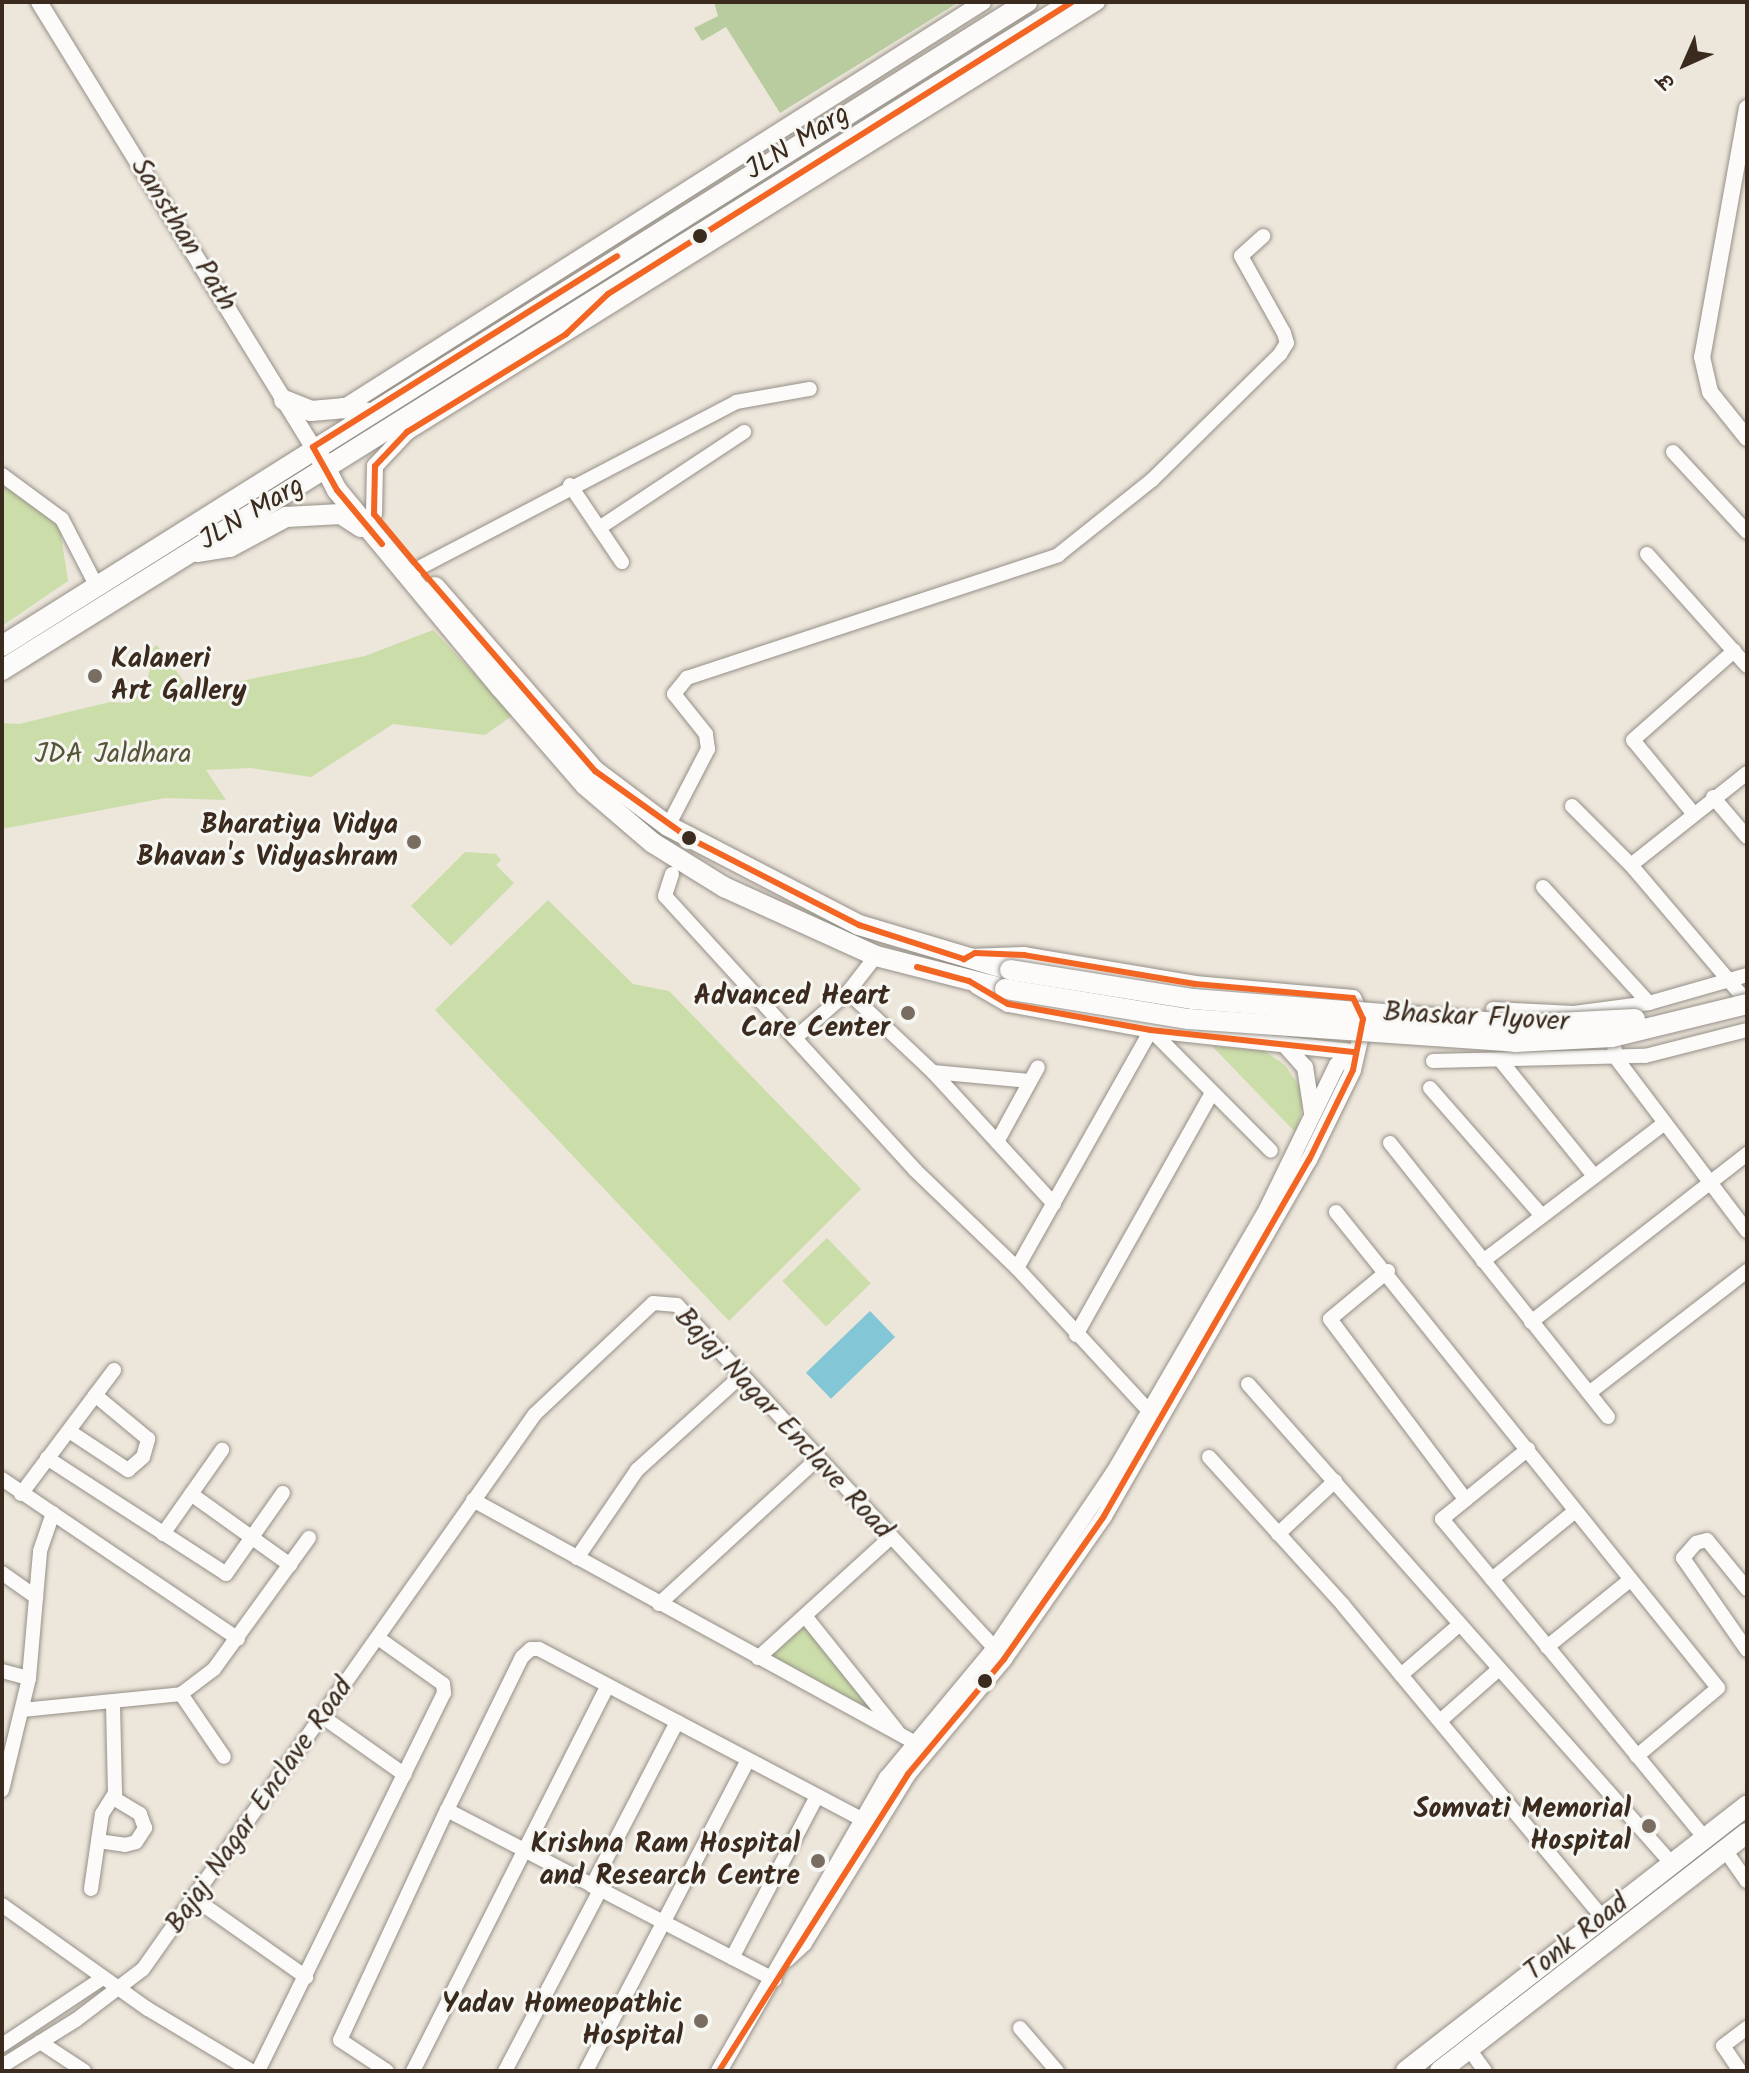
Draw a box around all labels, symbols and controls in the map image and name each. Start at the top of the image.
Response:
north arrow [1645,24,1725,104]
text: उ [1650,64,1685,99]
street label: JLN Marg [740,98,856,188]
street label: Sansthan Path [123,152,243,318]
unlabelled marker [692,228,708,244]
street label: JLN Marg [193,470,311,558]
place label: Kalaneri Art Gallery [111,643,246,709]
marker: Kalaneri Art Gallery [86,667,104,685]
park label: JDA Jaldhara [34,738,192,772]
place label: Bharatiya Vidya Bhavan's Vidyashram [137,809,398,875]
unlabelled marker [681,830,697,846]
marker: Bharatiya Vidya Bhavan's Vidyashram [405,833,423,851]
place label: Advanced Heart Care Center [693,980,890,1046]
street label: Bhaskar Flyover [1382,996,1570,1040]
marker: Advanced Heart Care Center [897,1002,919,1024]
street label: Bajaj Nagar Enclave Road [667,1301,899,1547]
street label: Bajaj Nagar Enclave Road [159,1672,361,1940]
unlabelled marker [977,1673,993,1689]
place label: Somvati Memorial Hospital [1413,1793,1631,1859]
marker: Somvati Memorial Hospital [1638,1815,1660,1837]
place label: Krishna Ram Hospital and Research Centre [531,1828,800,1894]
marker: Krishna Ram Hospital and Research Centre [807,1850,829,1872]
street label: Tonk Road [1518,1887,1636,1989]
place label: Yadav Homeopathic Hospital [442,1988,683,2054]
marker: Yadav Homeopathic Hospital [690,2010,712,2032]

